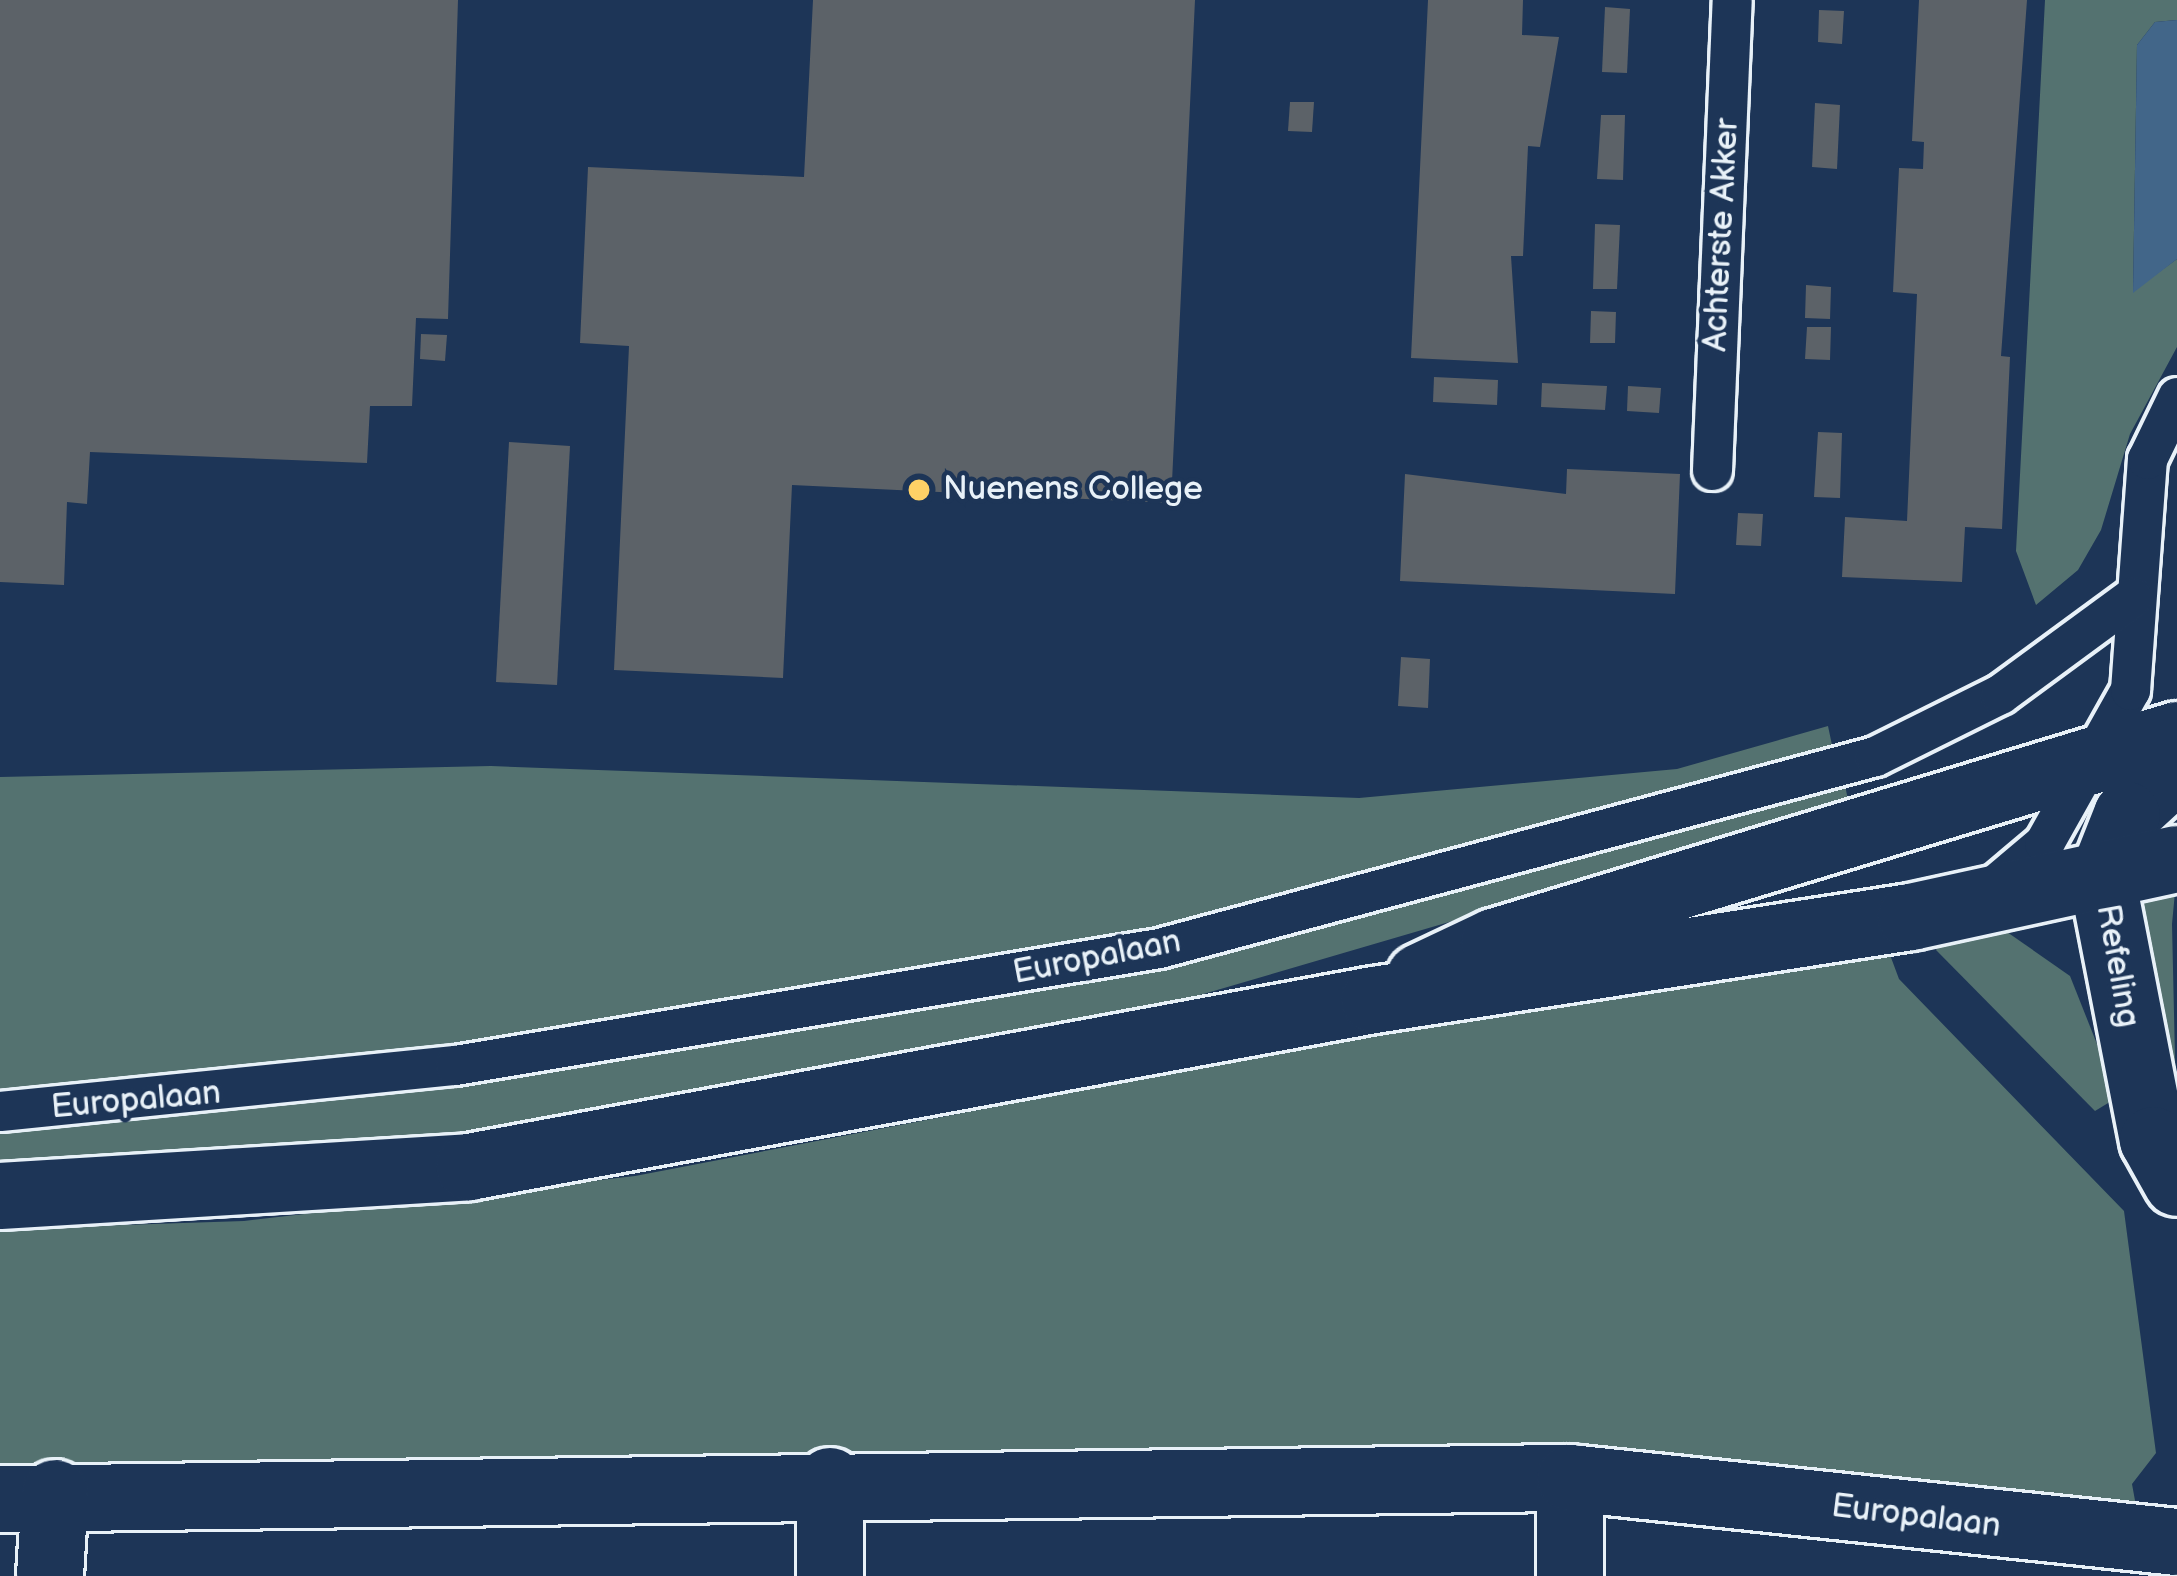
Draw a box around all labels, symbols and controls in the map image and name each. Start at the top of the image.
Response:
street label: Achterste Akker [1696,117,1748,353]
place label: Nuenens College [943,470,1203,510]
marker: Nuenens College [906,477,932,503]
street label: Refeling [2087,901,2147,1031]
street label: Europalaan [1010,922,1184,994]
street label: Europalaan [50,1074,222,1128]
street label: Europalaan [1829,1487,2003,1547]

